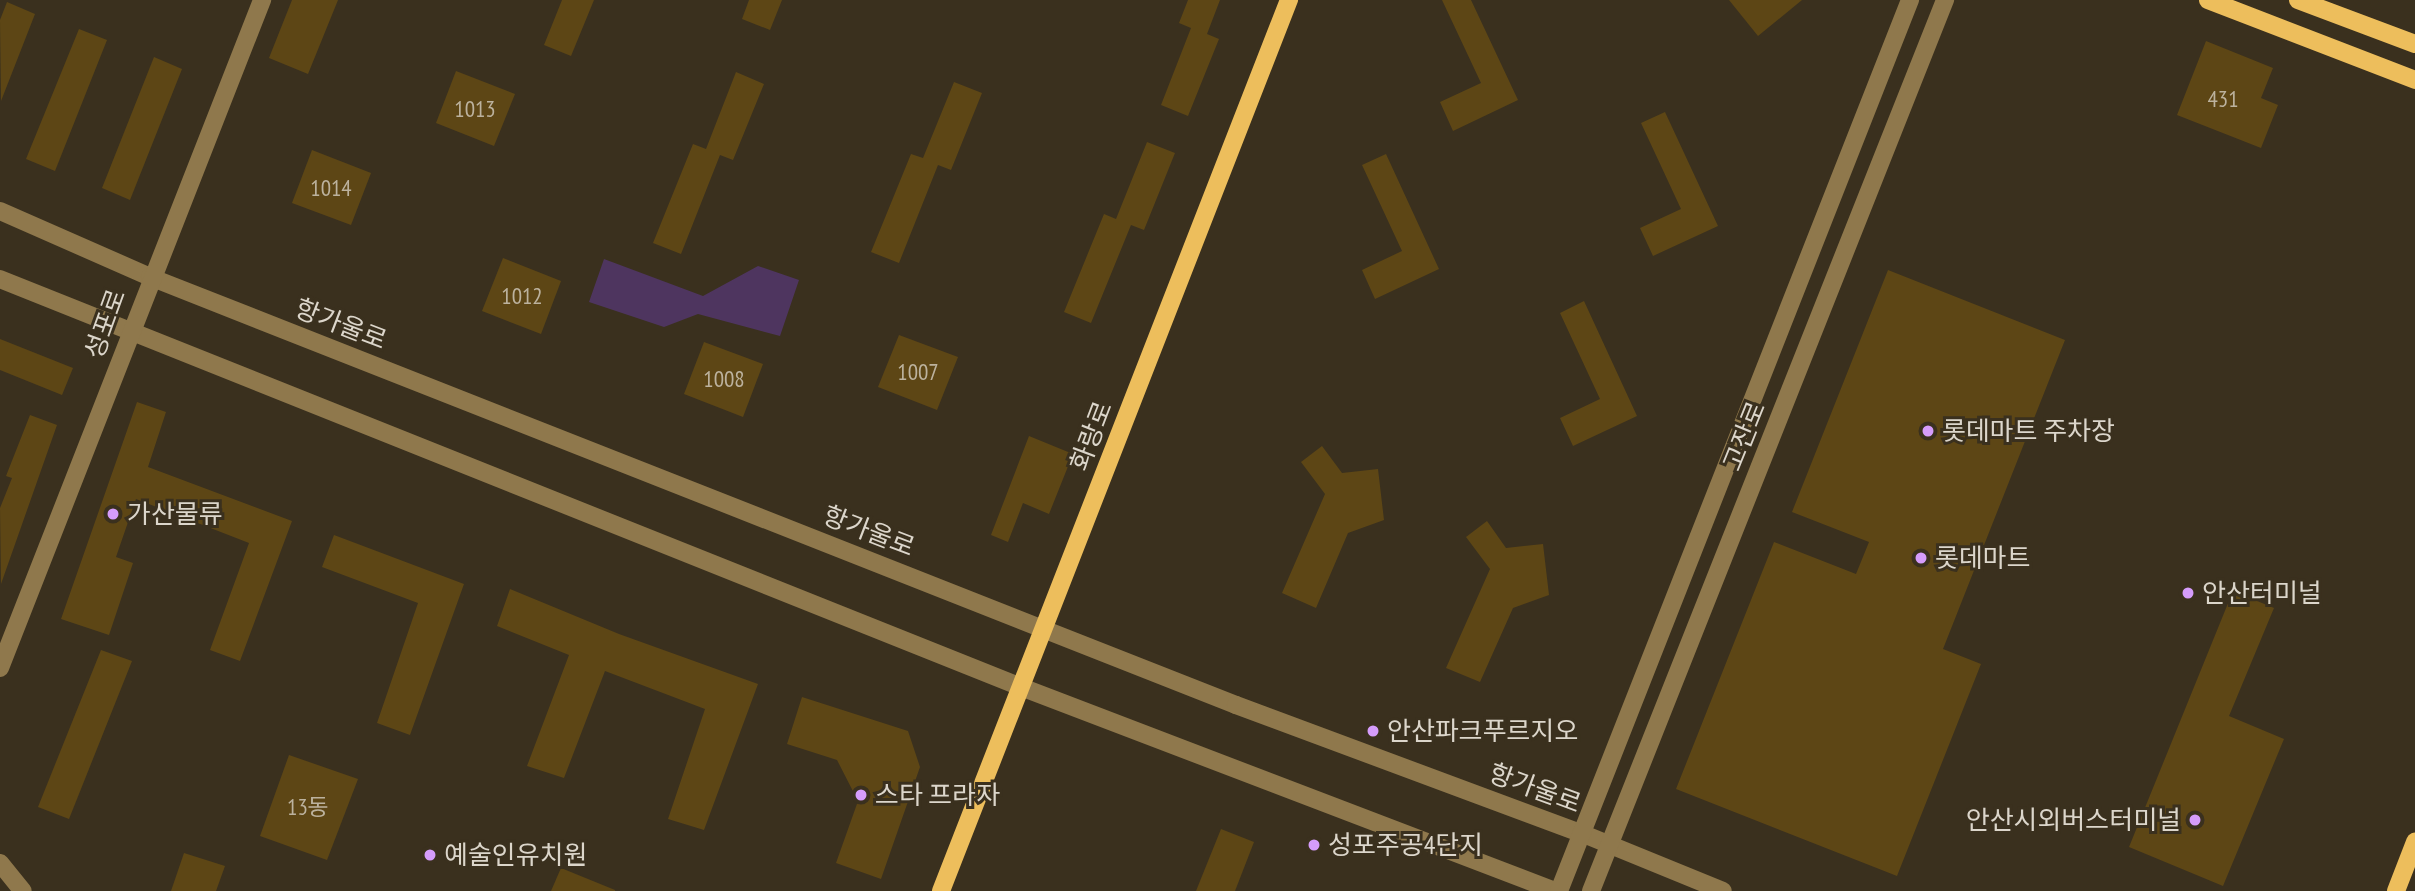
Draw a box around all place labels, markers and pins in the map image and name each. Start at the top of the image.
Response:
place label: 롯데마트 주차장 [1942,415,2115,447]
marker: 롯데마트 주차장 [1920,423,1936,439]
place label: 가산물류 [127,498,223,530]
marker: 가산물류 [105,506,121,522]
place label: 롯데마트 [1935,542,2031,574]
marker: 롯데마트 [1913,550,1929,566]
place label: 안산터미널 [2202,577,2322,609]
marker: 안산터미널 [2180,585,2196,601]
place label: 안산파크푸르지오 [1387,715,1578,747]
marker: 안산파크푸르지오 [1365,723,1381,739]
place label: 스타 프라자 [875,779,1000,811]
marker: 스타 프라자 [853,787,869,803]
place label: 안산시외버스터미널 [1966,804,2181,836]
marker: 안산시외버스터미널 [2187,812,2203,828]
place label: 성포주공4단지 [1328,829,1483,861]
marker: 성포주공4단지 [1306,837,1322,853]
place label: 예술인유치원 [444,839,588,871]
marker: 예술인유치원 [422,847,438,863]

